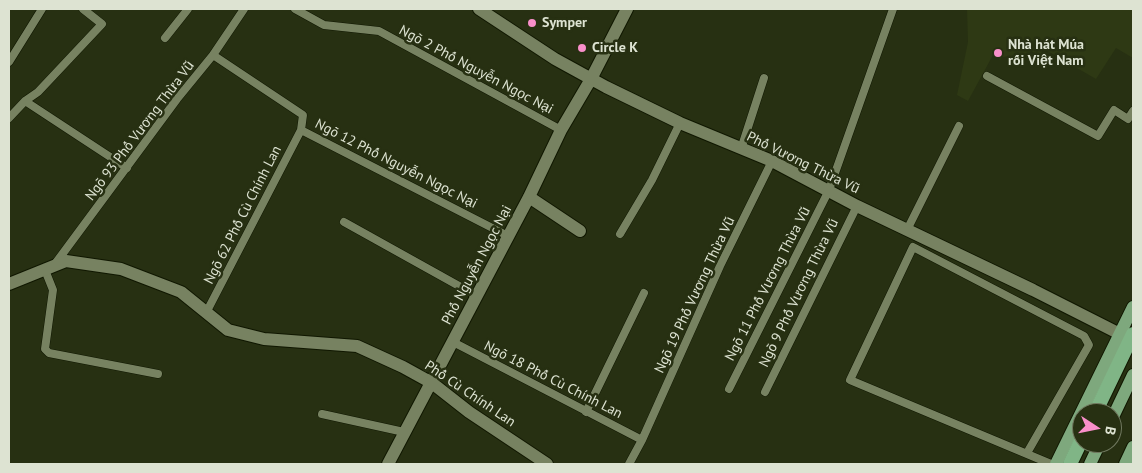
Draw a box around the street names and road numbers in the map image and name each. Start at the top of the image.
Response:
street label: Ngõ 2 Phố Nguyễn Ngọc Nại [396,22,556,118]
street label: Ngõ 93 Phố Vương Thừa Vũ [82,58,198,204]
street label: Ngõ 12 Phố Nguyễn Ngọc Nại [312,116,480,212]
street label: Phố Vương Thừa Vũ [744,128,862,198]
street label: Ngõ 62 Phố Cù Chính Lan [201,143,285,287]
street label: Phố Nguyễn Ngọc Nại [438,202,516,328]
street label: Ngõ 11 Phố Vương Thừa Vũ [722,204,814,364]
street label: Ngõ 19 Phố Vương Thừa Vũ [651,214,739,376]
street label: Ngõ 9 Phố Vương Thừa Vũ [756,216,842,370]
street label: Ngõ 18 Phố Cù Chính Lan [481,338,625,422]
street label: Phố Cù Chính Lan [421,357,519,431]

